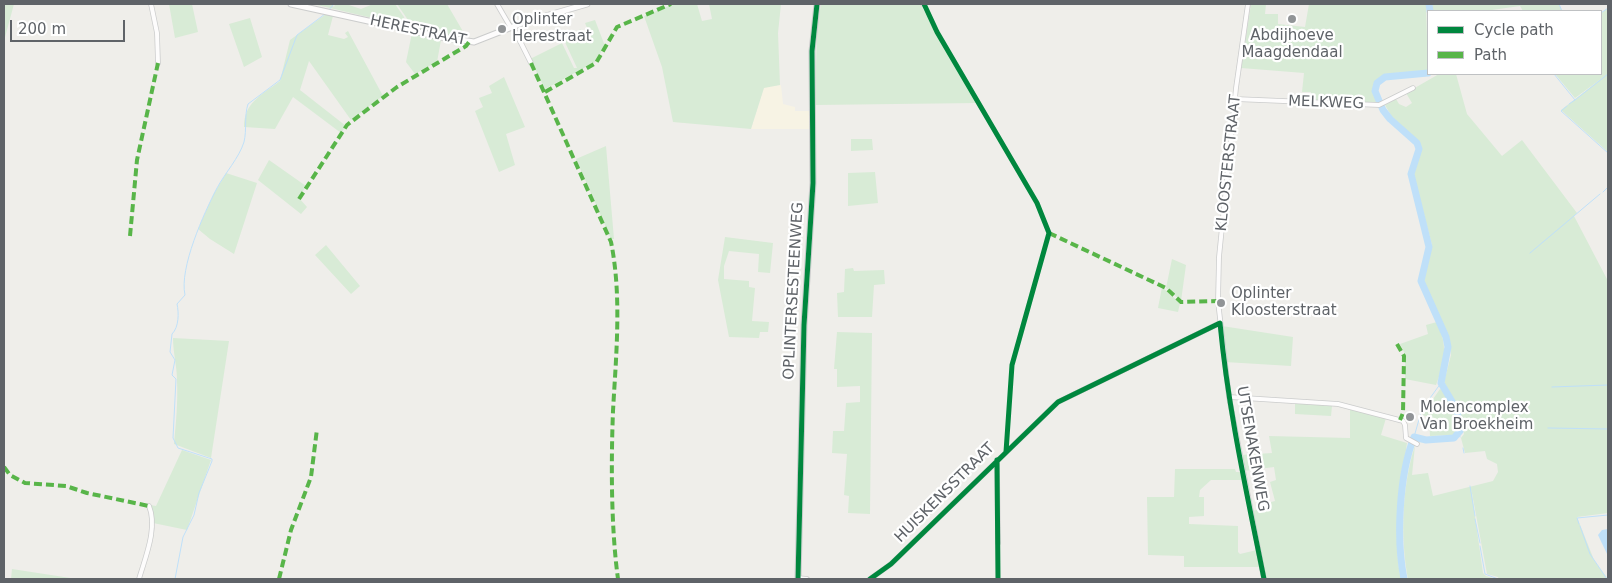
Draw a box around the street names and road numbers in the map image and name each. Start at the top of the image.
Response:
street label: HERESTRAAT [368,12,468,50]
street label: MELKWEG [1288,93,1364,113]
street label: KLOOSTERSTRAAT [1213,94,1245,232]
street label: OPLINTERSESTEENWEG [780,202,808,380]
street label: UTSENAKENWEG [1232,385,1272,513]
street label: HUISKENSSTRAAT [891,439,999,547]

